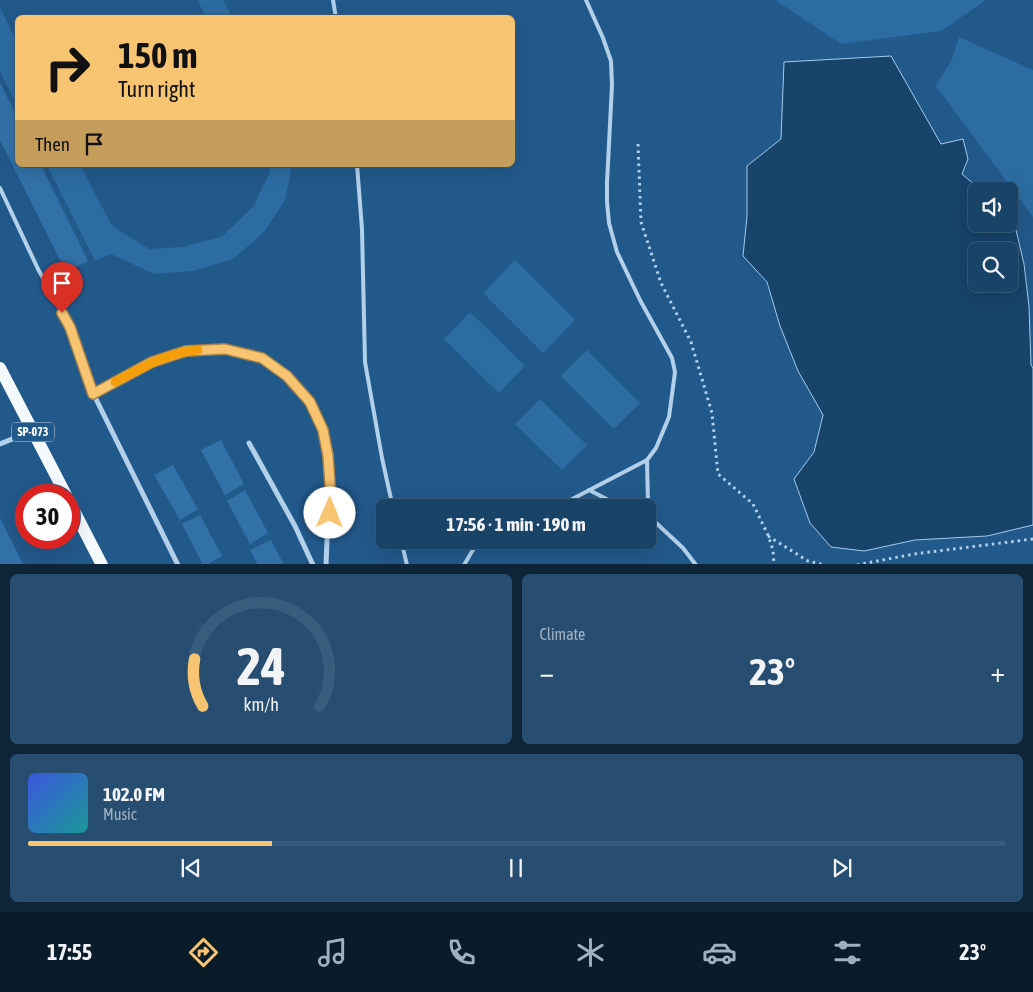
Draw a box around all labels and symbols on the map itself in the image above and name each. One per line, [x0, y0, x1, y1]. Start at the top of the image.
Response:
pin [41, 262, 83, 313]
road number: SP-073 [12, 422, 54, 442]
speed limit sign: 30 [15, 484, 80, 549]
position arrow [303, 486, 355, 538]

